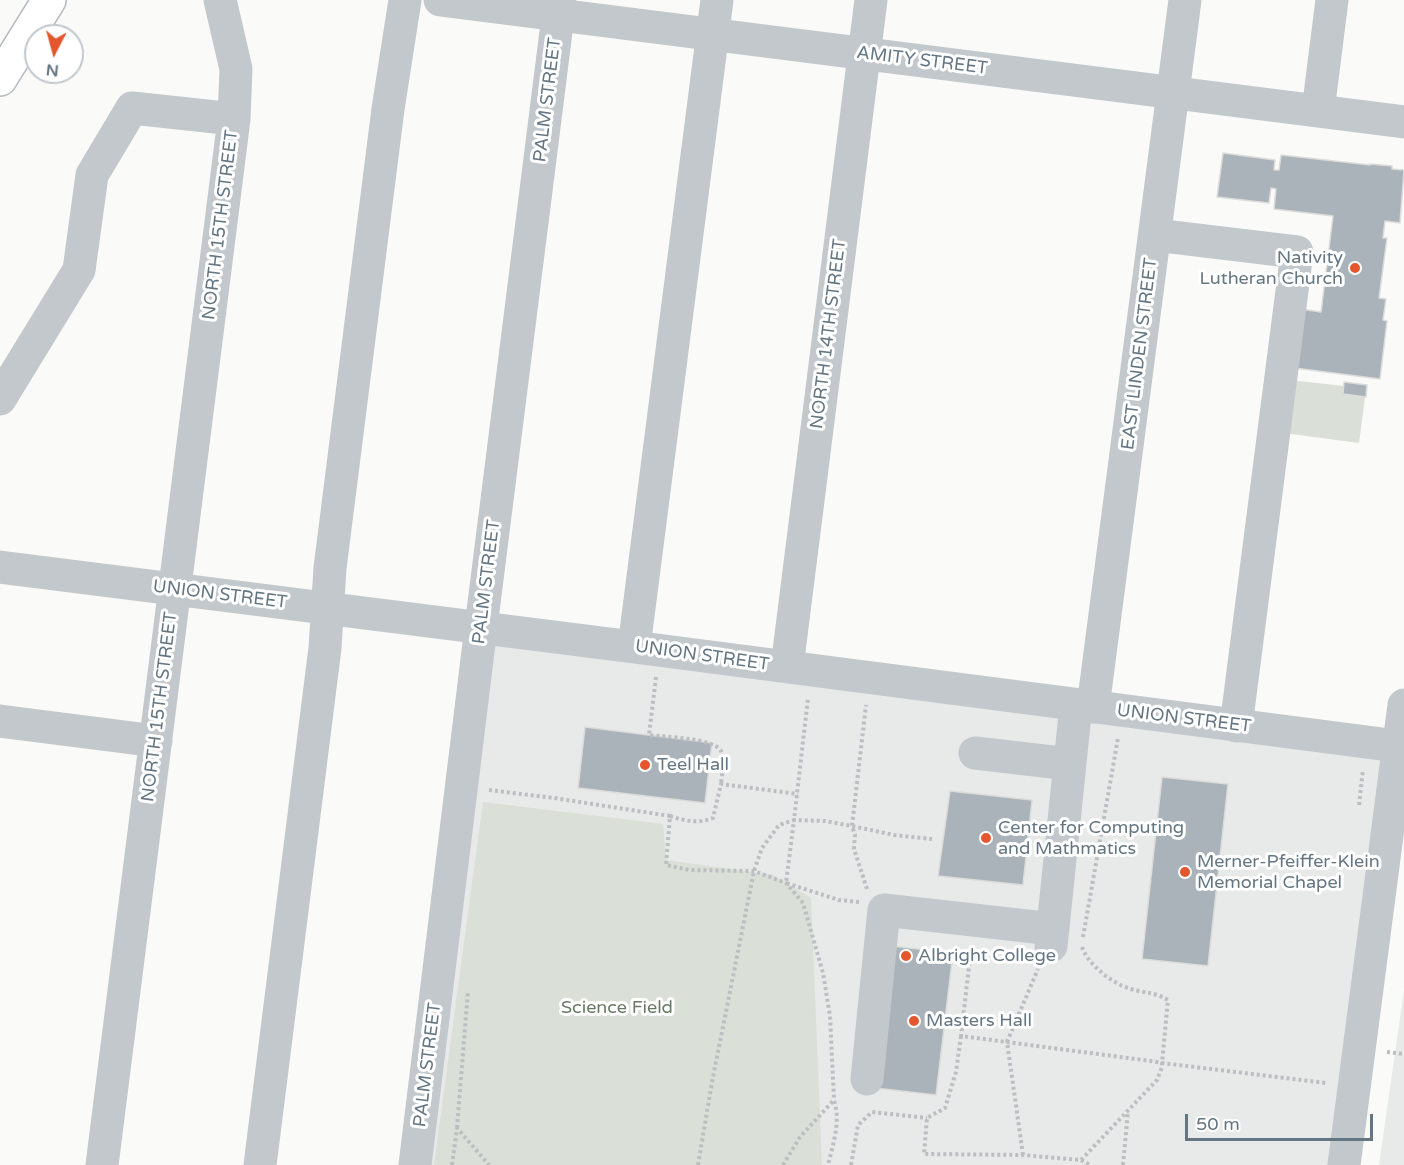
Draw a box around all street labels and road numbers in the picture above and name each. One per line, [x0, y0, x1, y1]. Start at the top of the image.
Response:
street label: PALM STREET [530, 37, 566, 163]
street label: AMITY STREET [855, 42, 989, 80]
street label: NORTH 15TH STREET [199, 129, 243, 321]
street label: NORTH 14TH STREET [807, 238, 851, 430]
street label: EAST LINDEN STREET [1118, 257, 1162, 451]
street label: PALM STREET [469, 519, 505, 645]
street label: UNION STREET [152, 576, 288, 614]
street label: NORTH 15TH STREET [138, 611, 182, 803]
street label: UNION STREET [634, 636, 770, 676]
street label: UNION STREET [1116, 700, 1252, 738]
street label: PALM STREET [410, 1002, 446, 1128]

